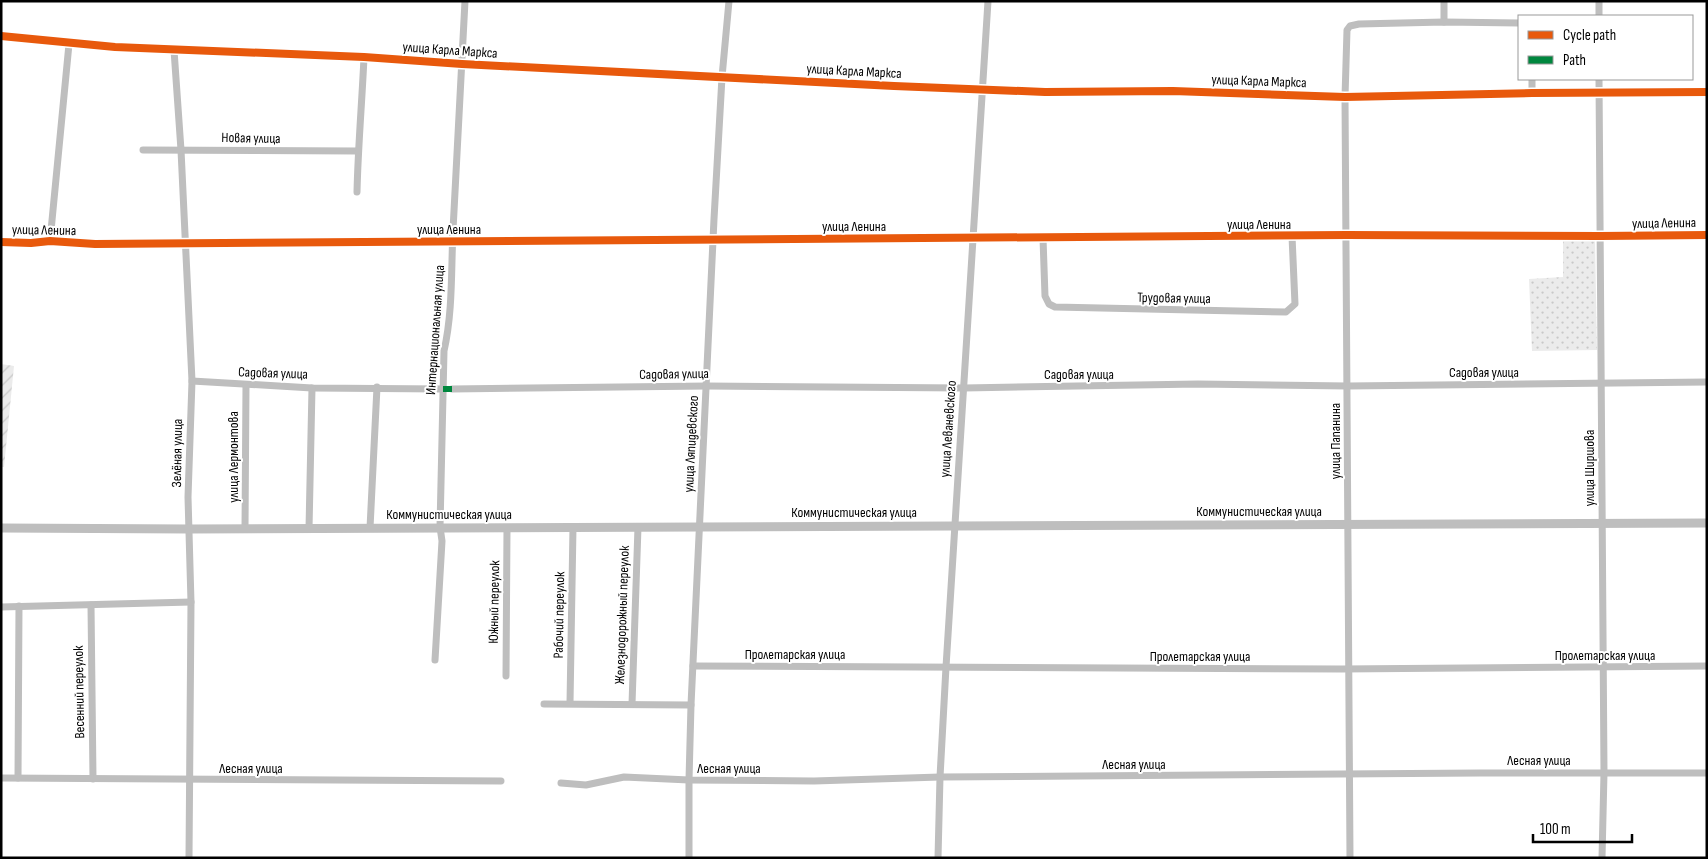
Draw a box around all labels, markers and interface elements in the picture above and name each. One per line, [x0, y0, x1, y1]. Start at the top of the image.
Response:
legend [1518, 15, 1693, 80]
text: Cycle path [1563, 26, 1616, 45]
street label: улица Карла Маркса [402, 38, 498, 62]
text: Path [1563, 51, 1586, 70]
street label: улица Карла Маркса [806, 60, 902, 82]
street label: улица Карла Маркса [1211, 71, 1307, 91]
street label: Новая улица [221, 129, 281, 147]
street label: улица Ленина [1632, 214, 1696, 232]
street label: улица Ленина [1227, 216, 1291, 233]
street label: улица Ленина [822, 218, 886, 235]
street label: улица Ленина [12, 221, 76, 239]
street label: улица Ленина [417, 221, 481, 238]
street label: Интернациональная улица [422, 265, 448, 395]
street label: Трудовая улица [1137, 289, 1211, 307]
street label: Садовая улица [238, 363, 308, 383]
street label: Садовая улица [1449, 364, 1519, 381]
street label: Садовая улица [639, 365, 709, 383]
street label: Садовая улица [1044, 366, 1114, 383]
street label: улица Леваневского [936, 380, 960, 478]
street label: улица Ляпидевского [680, 395, 702, 493]
street label: улица Папанина [1327, 403, 1344, 479]
street label: улица Лермонтова [225, 411, 242, 503]
street label: Зелёная улица [168, 419, 186, 487]
street label: улица Ширшова [1581, 430, 1598, 506]
street label: Коммунистическая улица [1196, 503, 1322, 520]
street label: Коммунистическая улица [791, 504, 917, 521]
street label: Коммунистическая улица [386, 506, 512, 523]
street label: Железнодорожный переулок [611, 545, 633, 685]
street label: Южный переулок [485, 560, 503, 644]
street label: Рабочий переулок [550, 571, 568, 658]
street label: Весенний переулок [70, 645, 88, 739]
street label: Пролетарская улица [745, 646, 845, 663]
street label: Пролетарская улица [1555, 647, 1655, 664]
street label: Пролетарская улица [1150, 648, 1250, 665]
street label: Лесная улица [1506, 752, 1571, 769]
street label: Лесная улица [1101, 756, 1166, 773]
street label: Лесная улица [218, 760, 283, 777]
street label: Лесная улица [696, 760, 761, 777]
scale bar [1533, 812, 1632, 844]
text: 100 m [1540, 820, 1571, 839]

